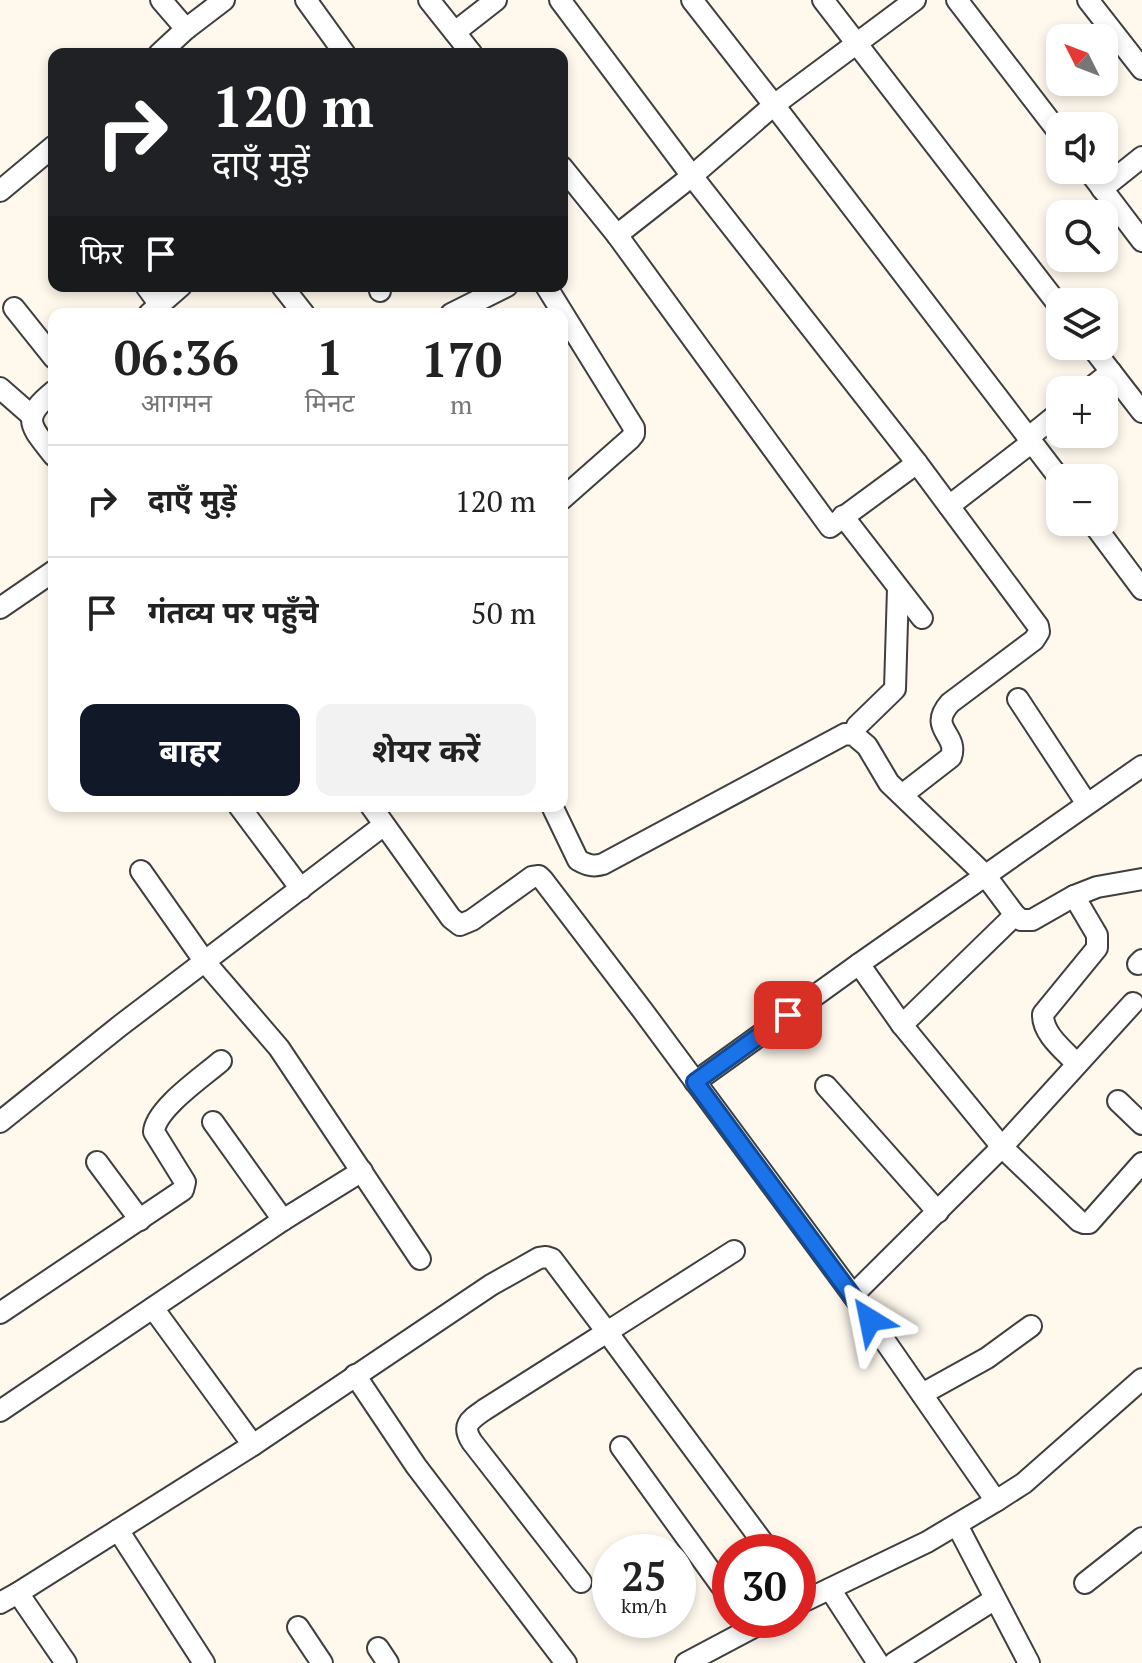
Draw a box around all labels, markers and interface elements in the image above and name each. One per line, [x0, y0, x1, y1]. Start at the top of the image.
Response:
north arrow [1046, 24, 1118, 96]
map controls [1046, 24, 1118, 536]
text: 120 m [212, 69, 374, 143]
icon: right [80, 80, 184, 184]
button: sound [1046, 112, 1118, 184]
text: दाएँ मुड़ें [212, 140, 310, 187]
button: search [1046, 200, 1118, 272]
icon: arrive [139, 232, 183, 276]
text: फिर [80, 233, 123, 273]
button: layers [1046, 288, 1118, 360]
text: 06:36 [114, 325, 239, 389]
text: 1 [316, 325, 343, 389]
text: 170 [421, 327, 502, 391]
button: + [1046, 376, 1118, 448]
text: आगमन [141, 385, 212, 419]
text: मिनट [305, 385, 355, 419]
text: m [450, 387, 473, 421]
button: − [1046, 464, 1118, 536]
icon: right [80, 479, 124, 523]
text: दाएँ मुड़ें [148, 480, 237, 520]
text: 120 m [455, 481, 536, 521]
icon: arrive [80, 591, 124, 635]
text: गंतव्य पर पहुँचे [148, 592, 318, 632]
text: 50 m [471, 593, 536, 633]
button: बाहर [80, 704, 300, 796]
button: शेयर करें [316, 704, 536, 796]
pin [754, 981, 822, 1049]
icon: arrive [766, 993, 810, 1037]
position arrow [828, 1278, 912, 1362]
speed limit sign: 30 [712, 1534, 816, 1638]
text: 25 [621, 1549, 667, 1602]
text: km/h [621, 1592, 667, 1619]

